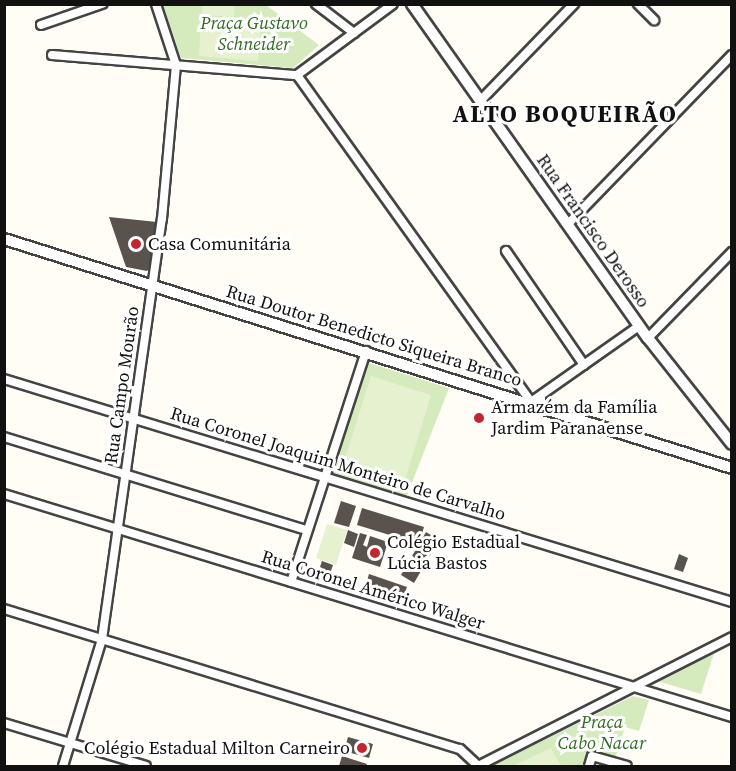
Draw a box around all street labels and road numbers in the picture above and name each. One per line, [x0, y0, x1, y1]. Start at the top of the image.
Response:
street label: Rua Francisco Derosso [532, 150, 654, 312]
street label: Rua Doutor Benedicto Siqueira Branco [223, 281, 525, 391]
street label: Rua Campo Mourão [100, 305, 144, 465]
street label: Rua Coronel Joaquim Monteiro de Carvalho [168, 403, 508, 525]
street label: Rua Coronel Américo Walger [258, 546, 488, 634]

